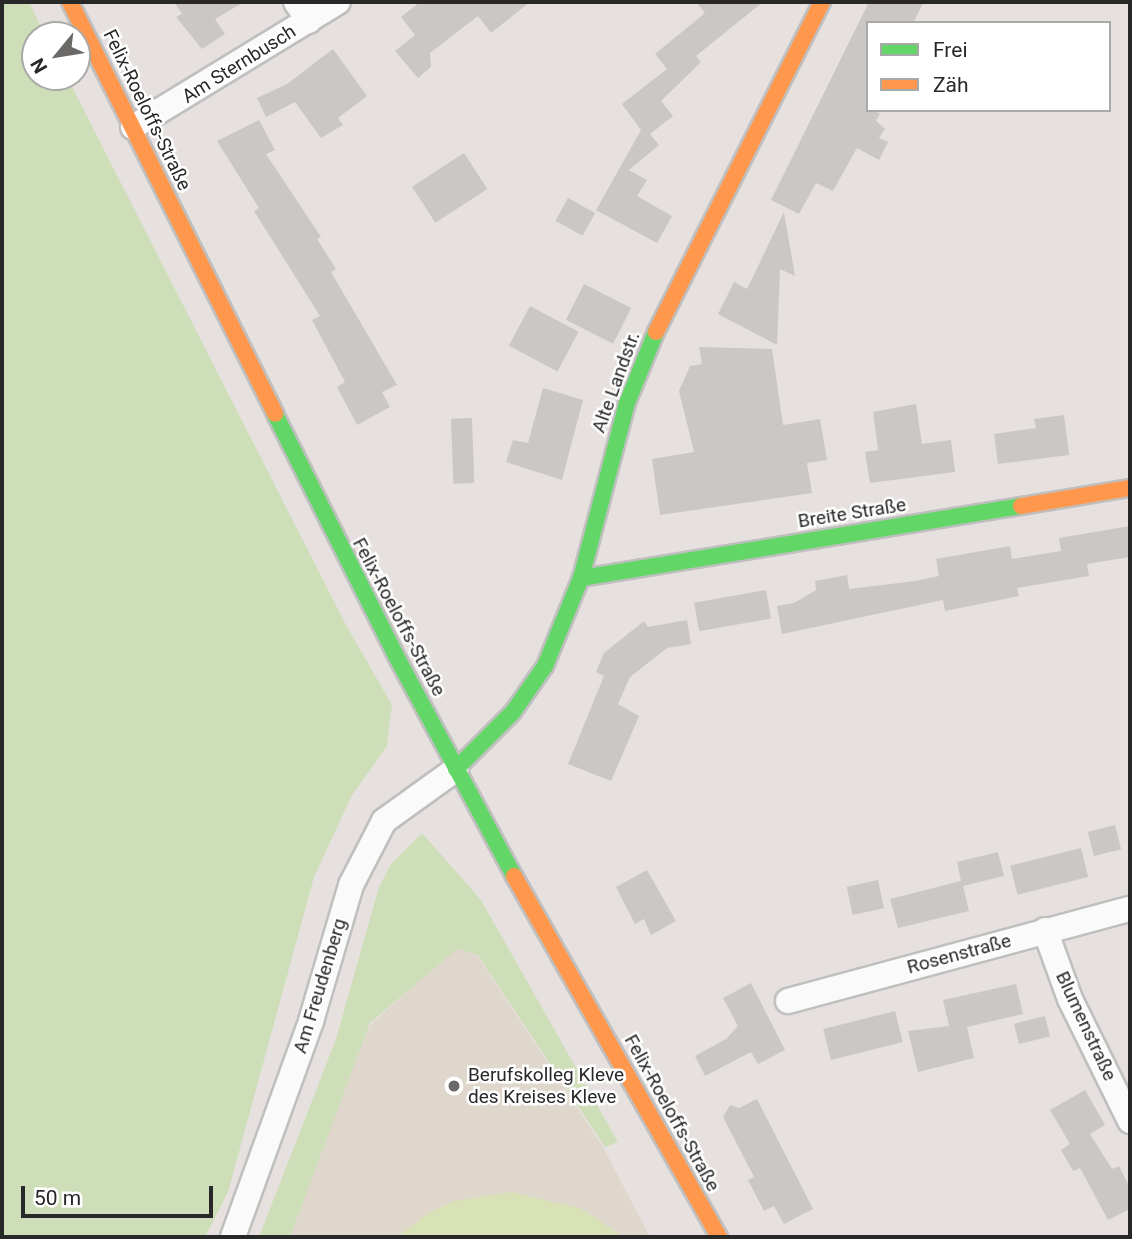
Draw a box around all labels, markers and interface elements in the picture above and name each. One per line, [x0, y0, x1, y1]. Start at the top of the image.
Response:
street label: Am Sternbusch [178, 20, 300, 108]
north arrow [21, 21, 91, 91]
legend [866, 21, 1111, 112]
street label: Felix-Roeloffs-Straße [98, 26, 196, 194]
text: Frei [933, 38, 968, 62]
text: N [26, 54, 52, 77]
text: Zäh [933, 73, 969, 97]
street label: Alte Landstr. [587, 328, 645, 436]
street label: Breite Straße [796, 493, 908, 533]
street label: Felix-Roeloffs-Straße [348, 534, 450, 700]
street label: Am Freudenberg [289, 916, 351, 1056]
street label: Rosenstraße [905, 929, 1013, 979]
street label: Blumenstraße [1051, 968, 1121, 1084]
street label: Felix-Roeloffs-Straße [619, 1031, 725, 1195]
place label: Berufskolleg Kleve des Kreises Kleve [468, 1064, 624, 1108]
marker: Berufskolleg Kleve des Kreises Kleve [446, 1078, 462, 1094]
scale bar [24, 1172, 217, 1216]
text: 50 m [34, 1186, 81, 1210]

